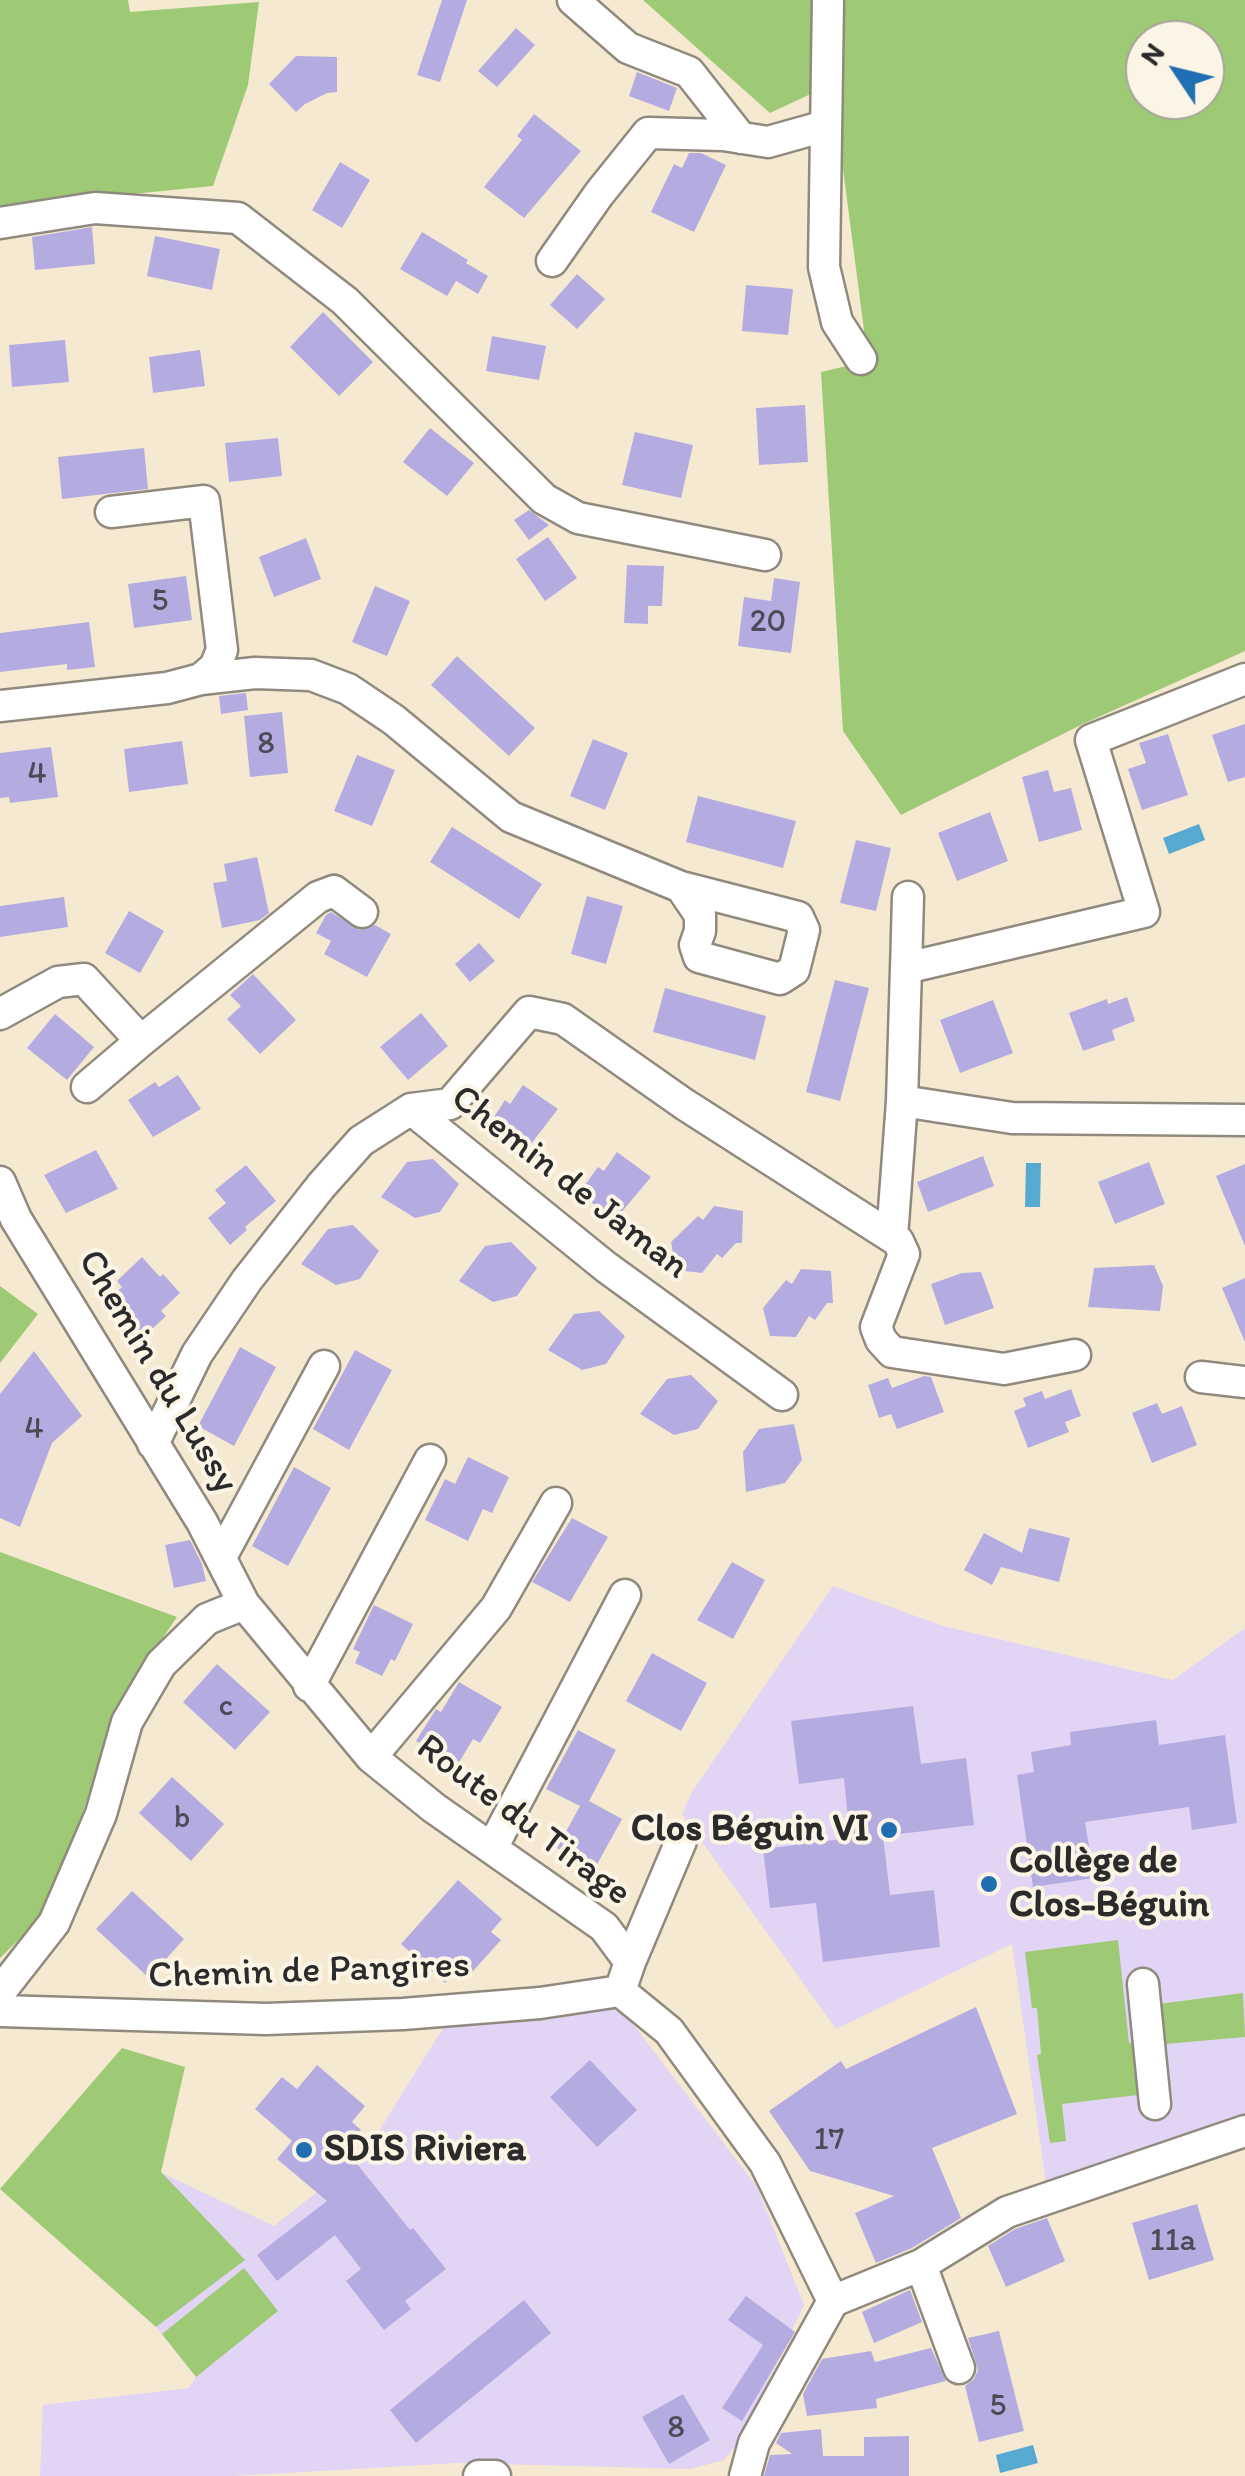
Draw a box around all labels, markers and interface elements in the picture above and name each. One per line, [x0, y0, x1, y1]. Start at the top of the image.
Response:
north arrow [1125, 20, 1225, 120]
text: N [1133, 36, 1171, 71]
house number: 5 [152, 583, 168, 621]
house number: 20 [750, 604, 786, 642]
house number: 8 [257, 726, 275, 764]
house number: 4 [27, 756, 47, 794]
street label: Chemin de Jaman [441, 1076, 697, 1290]
street label: Chemin du Lussy [66, 1242, 248, 1502]
house number: 4 [24, 1411, 44, 1449]
house number: c [218, 1688, 234, 1726]
street label: Route du Tirage [407, 1725, 639, 1917]
house number: b [174, 1800, 190, 1838]
place label: Clos Béguin VI [631, 1807, 869, 1853]
marker: Clos Béguin VI [878, 1819, 900, 1841]
place label: Collège de Clos-Béguin [1009, 1839, 1209, 1928]
marker: Collège de Clos-Béguin [978, 1873, 1000, 1895]
street label: Chemin de Pangires [147, 1944, 471, 2000]
house number: 17 [814, 2122, 844, 2160]
place label: SDIS Riviera [324, 2127, 526, 2173]
marker: SDIS Riviera [293, 2139, 315, 2161]
house number: 11a [1150, 2223, 1196, 2261]
house number: 5 [990, 2388, 1006, 2426]
house number: 8 [667, 2410, 685, 2448]

